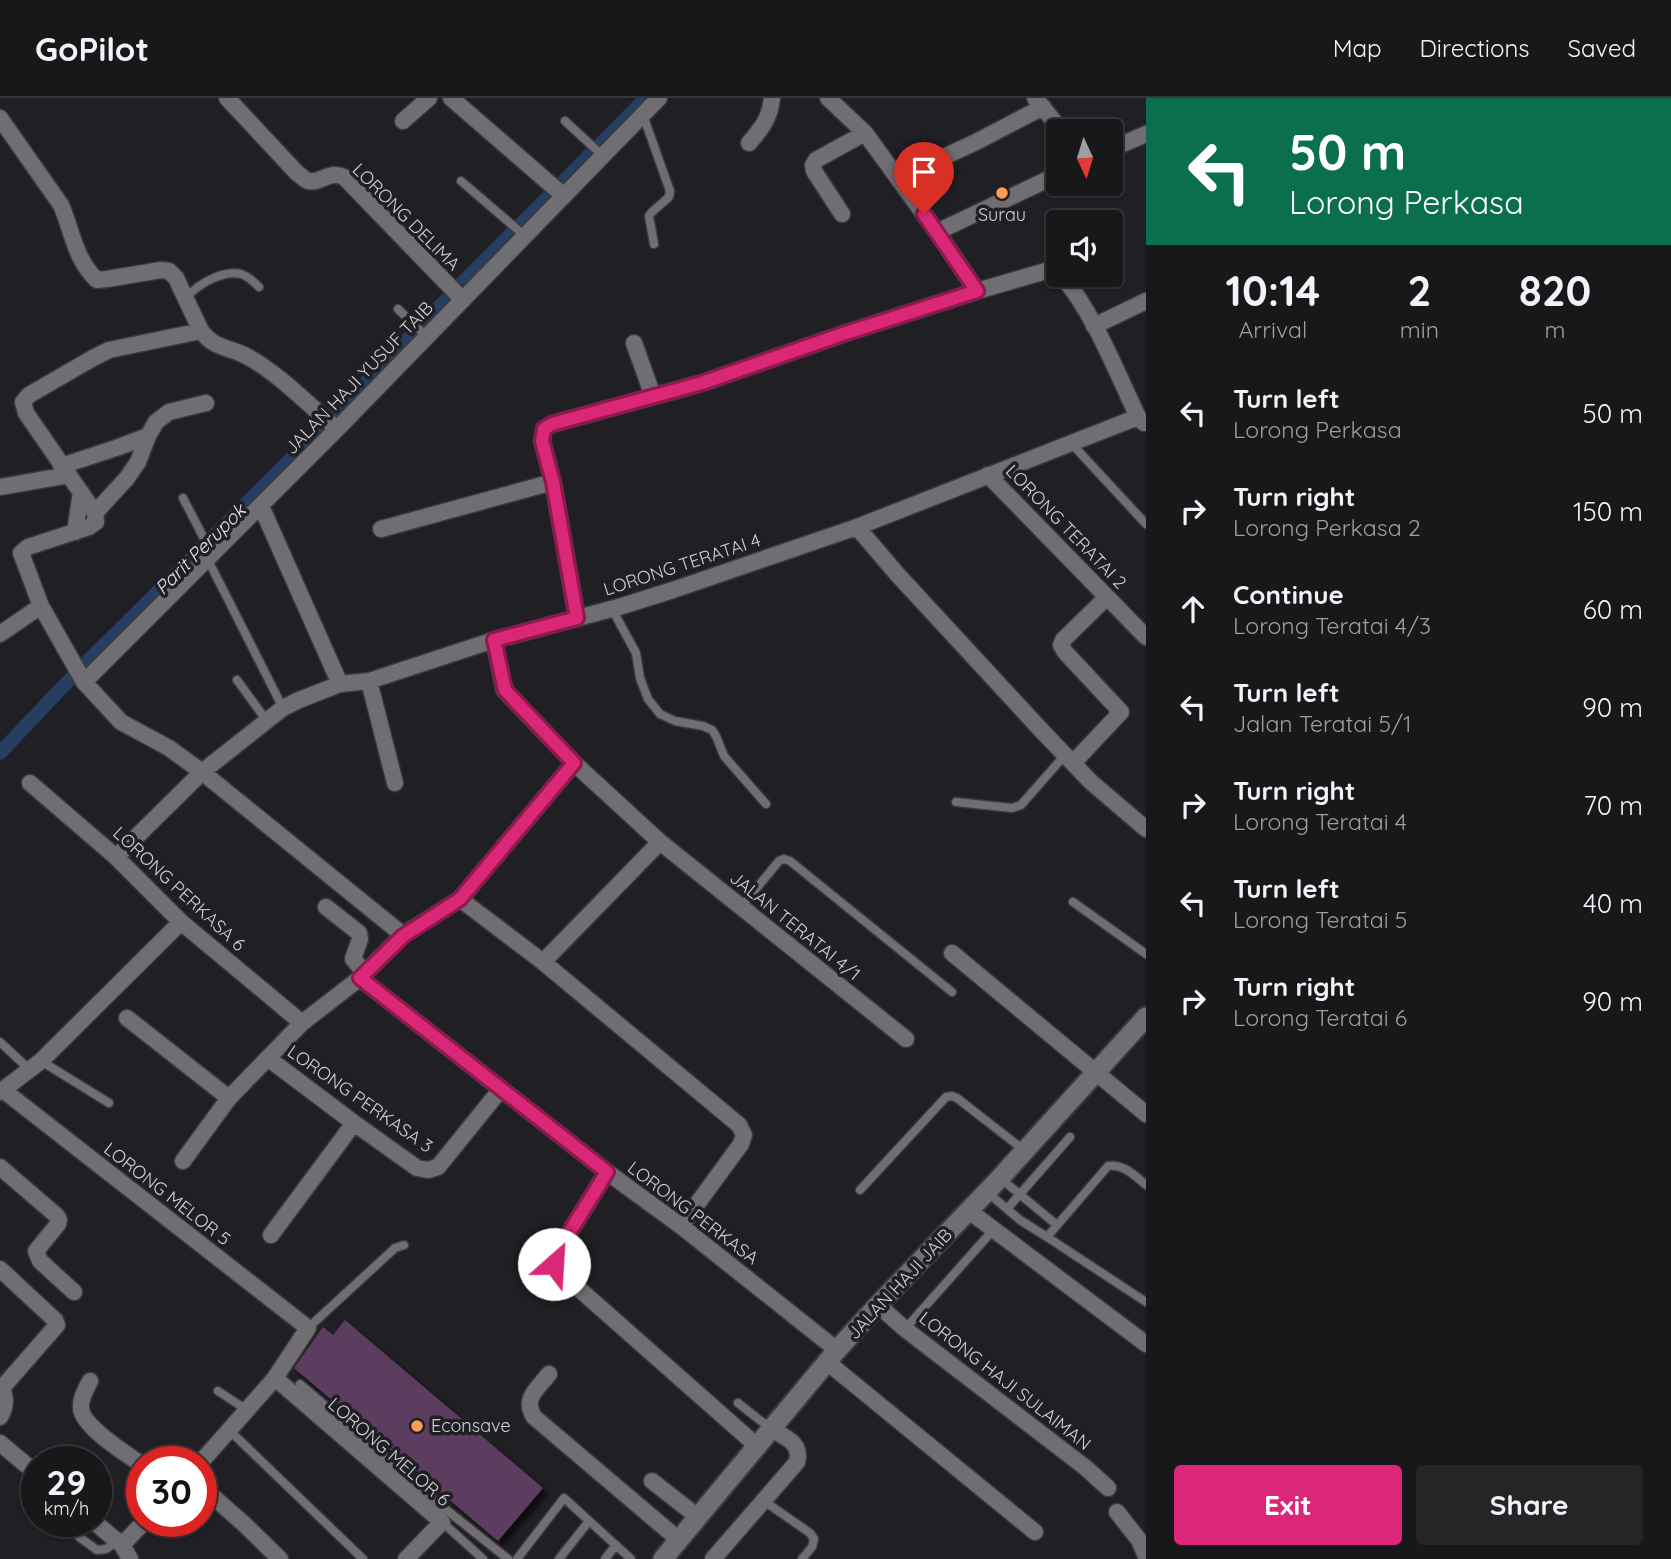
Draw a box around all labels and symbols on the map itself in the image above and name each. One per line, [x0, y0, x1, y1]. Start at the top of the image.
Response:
north arrow [1046, 119, 1124, 196]
pin [894, 142, 954, 214]
street label: LORONG DELIMA [348, 158, 465, 276]
marker: Surau [994, 185, 1010, 201]
place label: Surau [978, 203, 1026, 226]
street label: JALAN HAJI YUSUF TAIB [280, 296, 438, 459]
street label: LORONG TERATAI 2 [1001, 460, 1132, 594]
water label: Parit Perupok [149, 497, 252, 600]
street label: LORONG TERATAI 4 [600, 528, 763, 601]
street label: LORONG PERKASA 6 [108, 821, 251, 956]
street label: JALAN TERATAI 4/1 [725, 866, 865, 985]
street label: LORONG PERKASA 3 [283, 1040, 437, 1157]
street label: LORONG MELOR 5 [99, 1137, 235, 1250]
street label: LORONG PERKASA [623, 1156, 764, 1270]
street label: JALAN HAJI JAIB [842, 1223, 957, 1344]
position arrow [517, 1227, 591, 1301]
street label: LORONG HAJI SULAIMAN [915, 1306, 1096, 1455]
street label: LORONG MELOR 6 [324, 1392, 455, 1511]
place label: Econsave [431, 1414, 511, 1437]
marker: Econsave [409, 1418, 425, 1434]
speed limit sign: 30 [126, 1446, 217, 1537]

